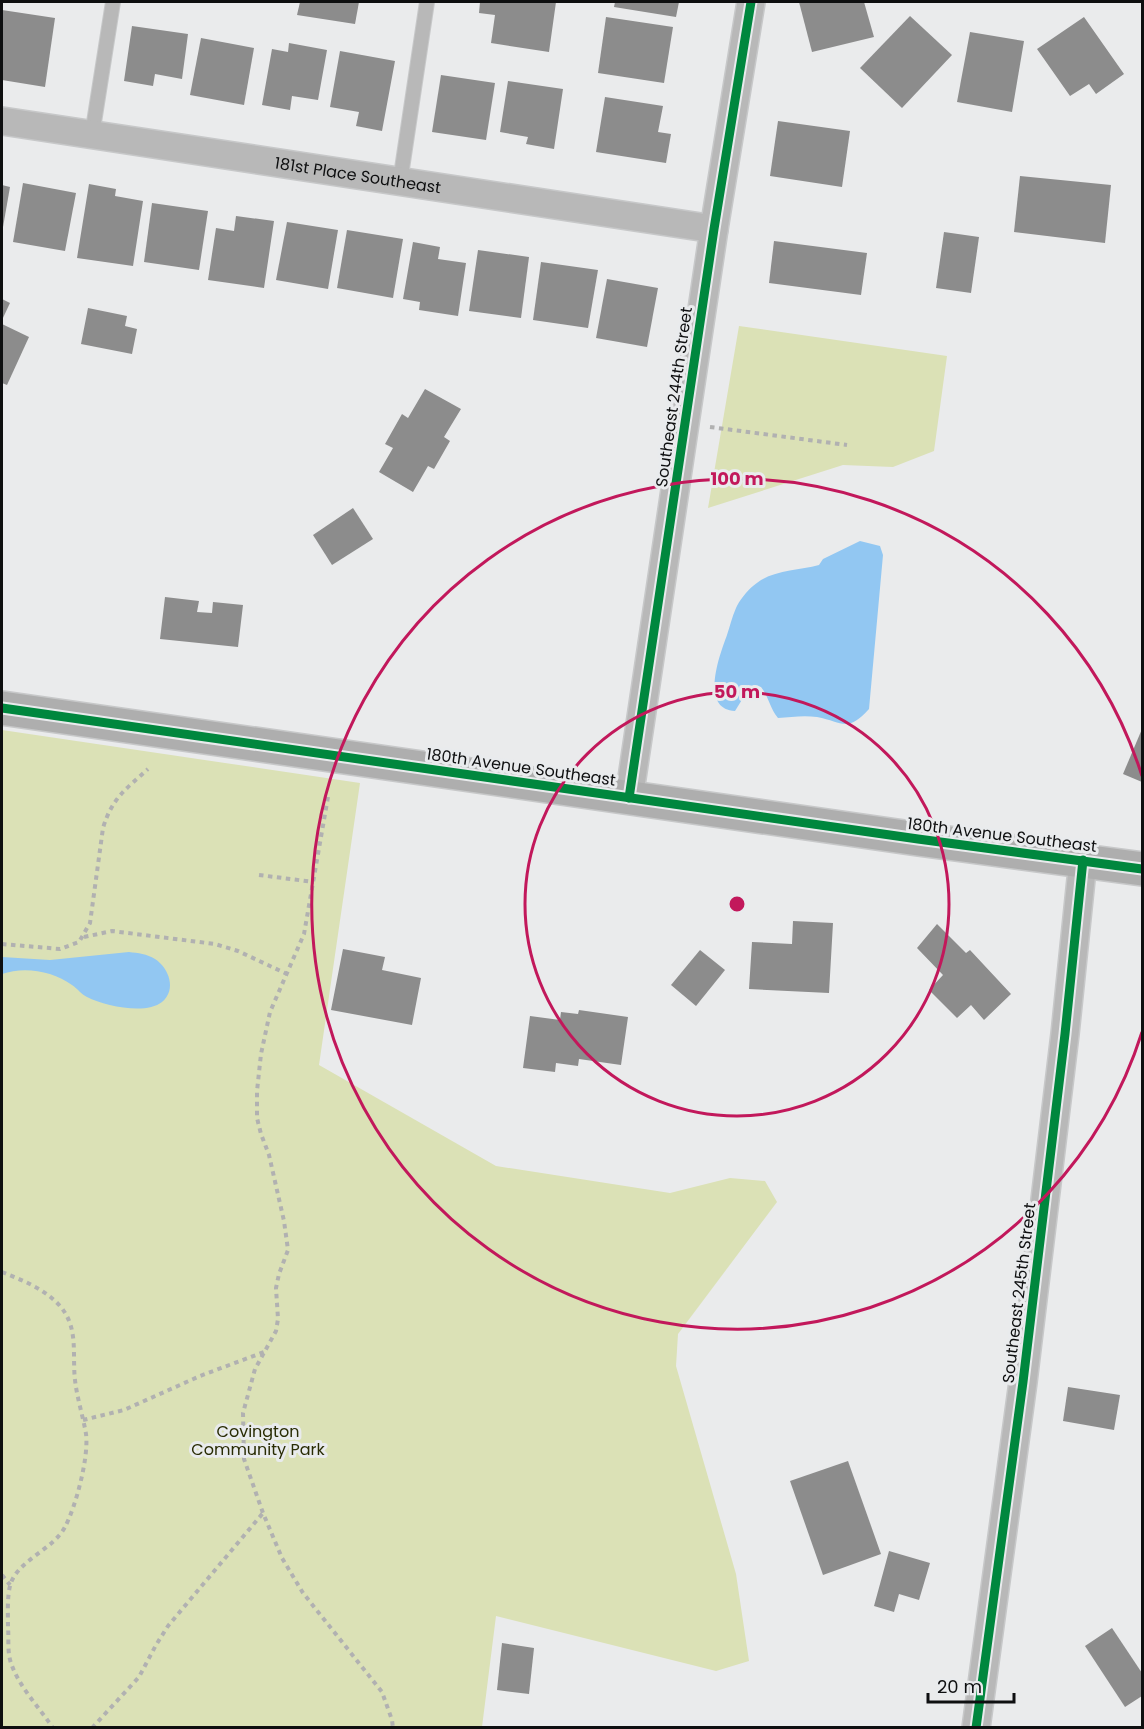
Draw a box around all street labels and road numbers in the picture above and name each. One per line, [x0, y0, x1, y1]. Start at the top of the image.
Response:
street label: 181st Place Southeast [273, 151, 443, 199]
street label: Southeast 244th Street [650, 305, 698, 489]
street label: 180th Avenue Southeast [425, 742, 617, 792]
street label: 180th Avenue Southeast [906, 812, 1098, 858]
street label: Southeast 245th Street [997, 1201, 1042, 1385]

